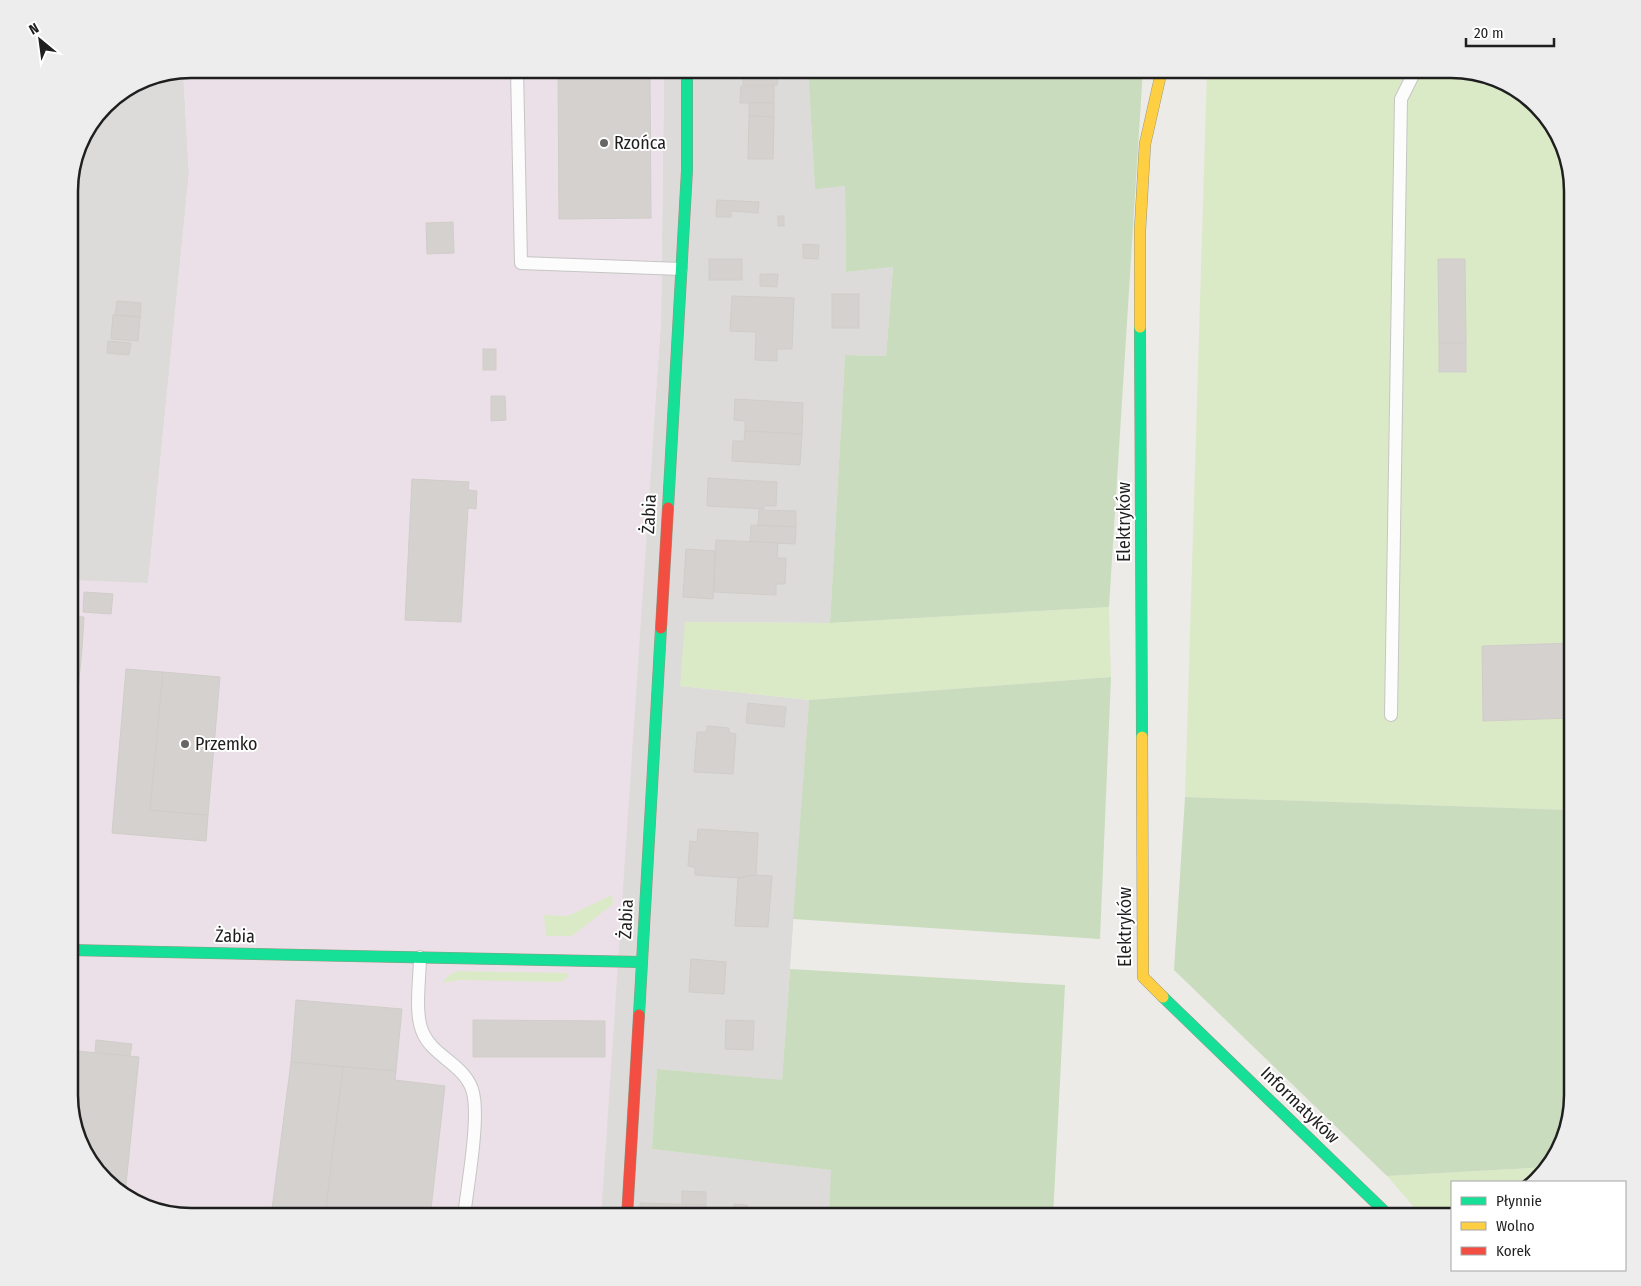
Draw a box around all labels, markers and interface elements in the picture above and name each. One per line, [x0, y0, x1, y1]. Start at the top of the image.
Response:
north arrow [15, 15, 65, 65]
scale bar [1466, 15, 1554, 47]
text: N [26, 20, 42, 39]
text: 20 m [1474, 24, 1504, 42]
place label: Rzońca [614, 132, 666, 154]
marker: Rzońca [598, 137, 610, 149]
street label: Elektryków [1113, 482, 1135, 562]
street label: Żabia [637, 493, 661, 535]
place label: Przemko [195, 733, 258, 755]
marker: Przemko [179, 738, 191, 750]
street label: Elektryków [1114, 887, 1136, 967]
street label: Żabia [614, 898, 638, 940]
street label: Żabia [215, 925, 255, 947]
street label: Informatyków [1256, 1062, 1344, 1148]
legend [1451, 1181, 1626, 1271]
text: Płynnie [1496, 1192, 1542, 1210]
text: Wolno [1496, 1217, 1535, 1235]
text: Korek [1496, 1242, 1531, 1260]

